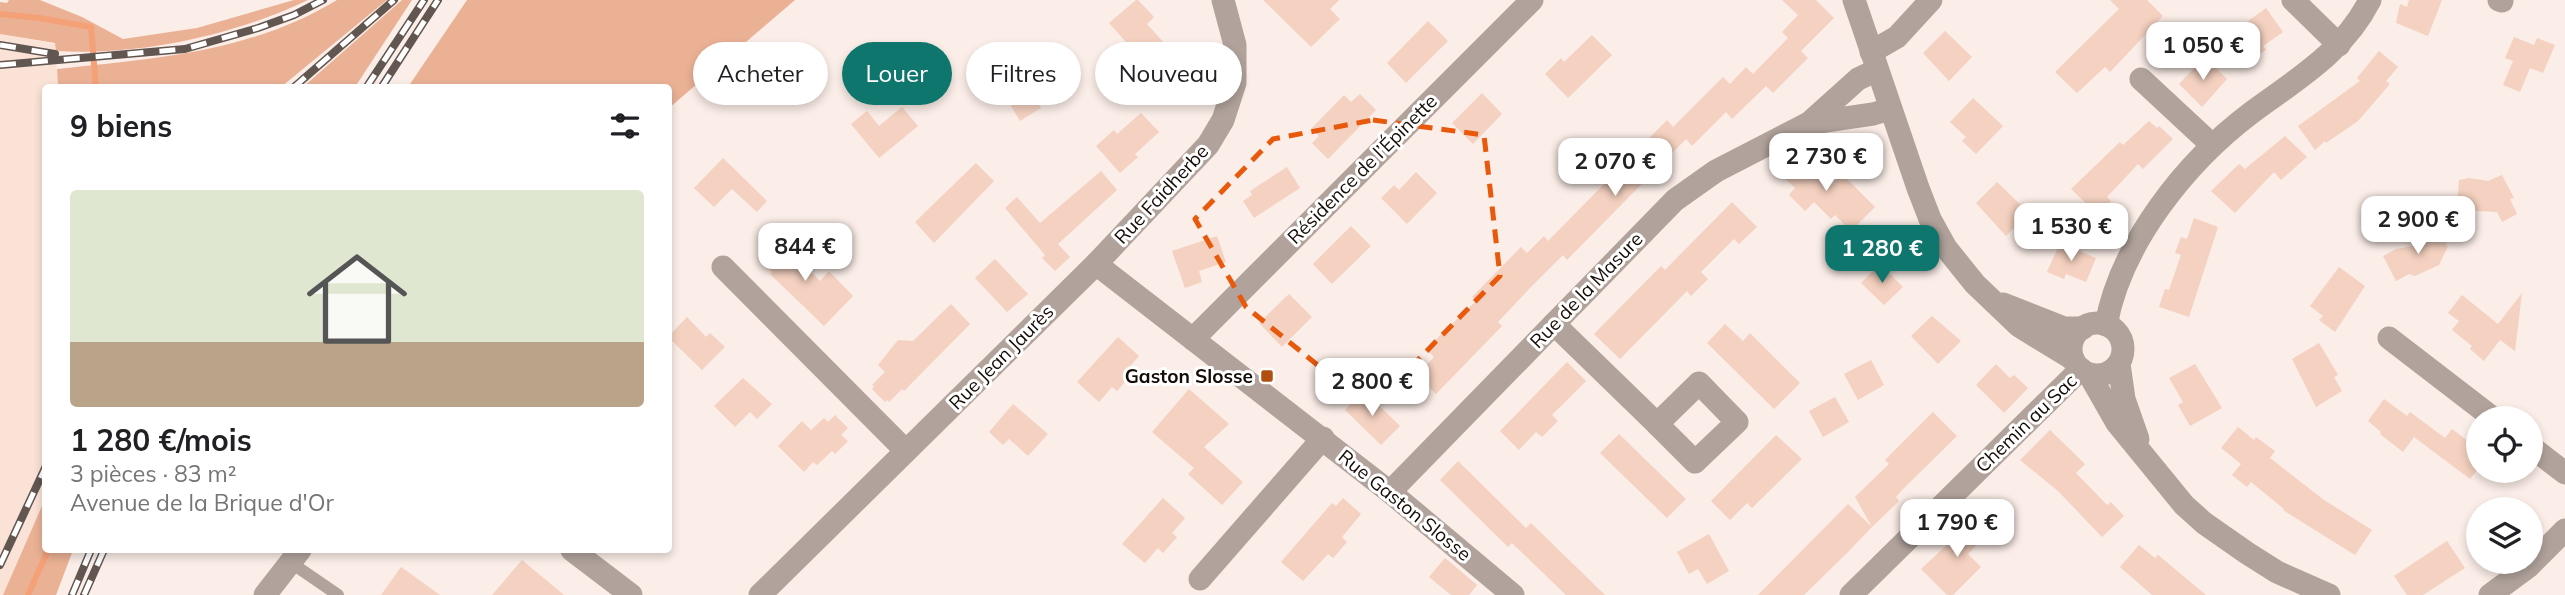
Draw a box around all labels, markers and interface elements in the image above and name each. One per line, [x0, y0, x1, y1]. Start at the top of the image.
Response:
pin: 1 050 € [2138, 22, 2268, 82]
text: 1 050 € [2162, 30, 2244, 59]
chip: Acheter [693, 42, 828, 105]
chip: Louer [842, 42, 952, 105]
chip: Filtres [966, 42, 1081, 105]
chip: Nouveau [1095, 42, 1242, 105]
street label: Résidence de l’Épinette [1282, 89, 1442, 249]
text: 9 biens [70, 107, 172, 145]
icon: filters [606, 107, 644, 145]
pin: 2 730 € [1761, 134, 1891, 193]
pin: 2 070 € [1550, 138, 1680, 198]
street label: Rue Faidherbe [1109, 139, 1213, 249]
text: 2 730 € [1785, 141, 1867, 170]
text: 2 070 € [1574, 146, 1656, 175]
pin: 2 900 € [2353, 196, 2483, 256]
pin: 1 530 € [2006, 204, 2136, 263]
text: 2 900 € [2377, 204, 2459, 233]
text: 1 530 € [2030, 211, 2112, 240]
pin: 844 € [756, 224, 854, 283]
pin: 1 280 € [1817, 226, 1947, 285]
street label: Rue de la Masure [1525, 227, 1647, 353]
text: 844 € [774, 231, 836, 260]
text: 1 280 € [1841, 233, 1923, 262]
icon: home [294, 236, 420, 362]
street label: Rue Jean Jaurès [943, 299, 1059, 415]
pin: 2 800 € [1307, 358, 1437, 418]
place label: Gaston Slosse [1125, 364, 1253, 388]
text: 2 800 € [1331, 366, 1413, 395]
marker: Gaston Slosse [1259, 368, 1275, 384]
street label: Chemin au Sac [1970, 369, 2082, 477]
map controls [2466, 406, 2543, 574]
button: locate [2466, 406, 2543, 483]
text: 1 280 €/mois [70, 421, 252, 459]
street label: Rue Gaston Slosse [1334, 444, 1476, 566]
text: 3 pièces · 83 m² [70, 459, 237, 488]
text: Avenue de la Brique d'Or [70, 488, 334, 517]
button: layers [2466, 497, 2543, 574]
pin: 1 790 € [1892, 500, 2022, 559]
text: 1 790 € [1916, 507, 1998, 536]

